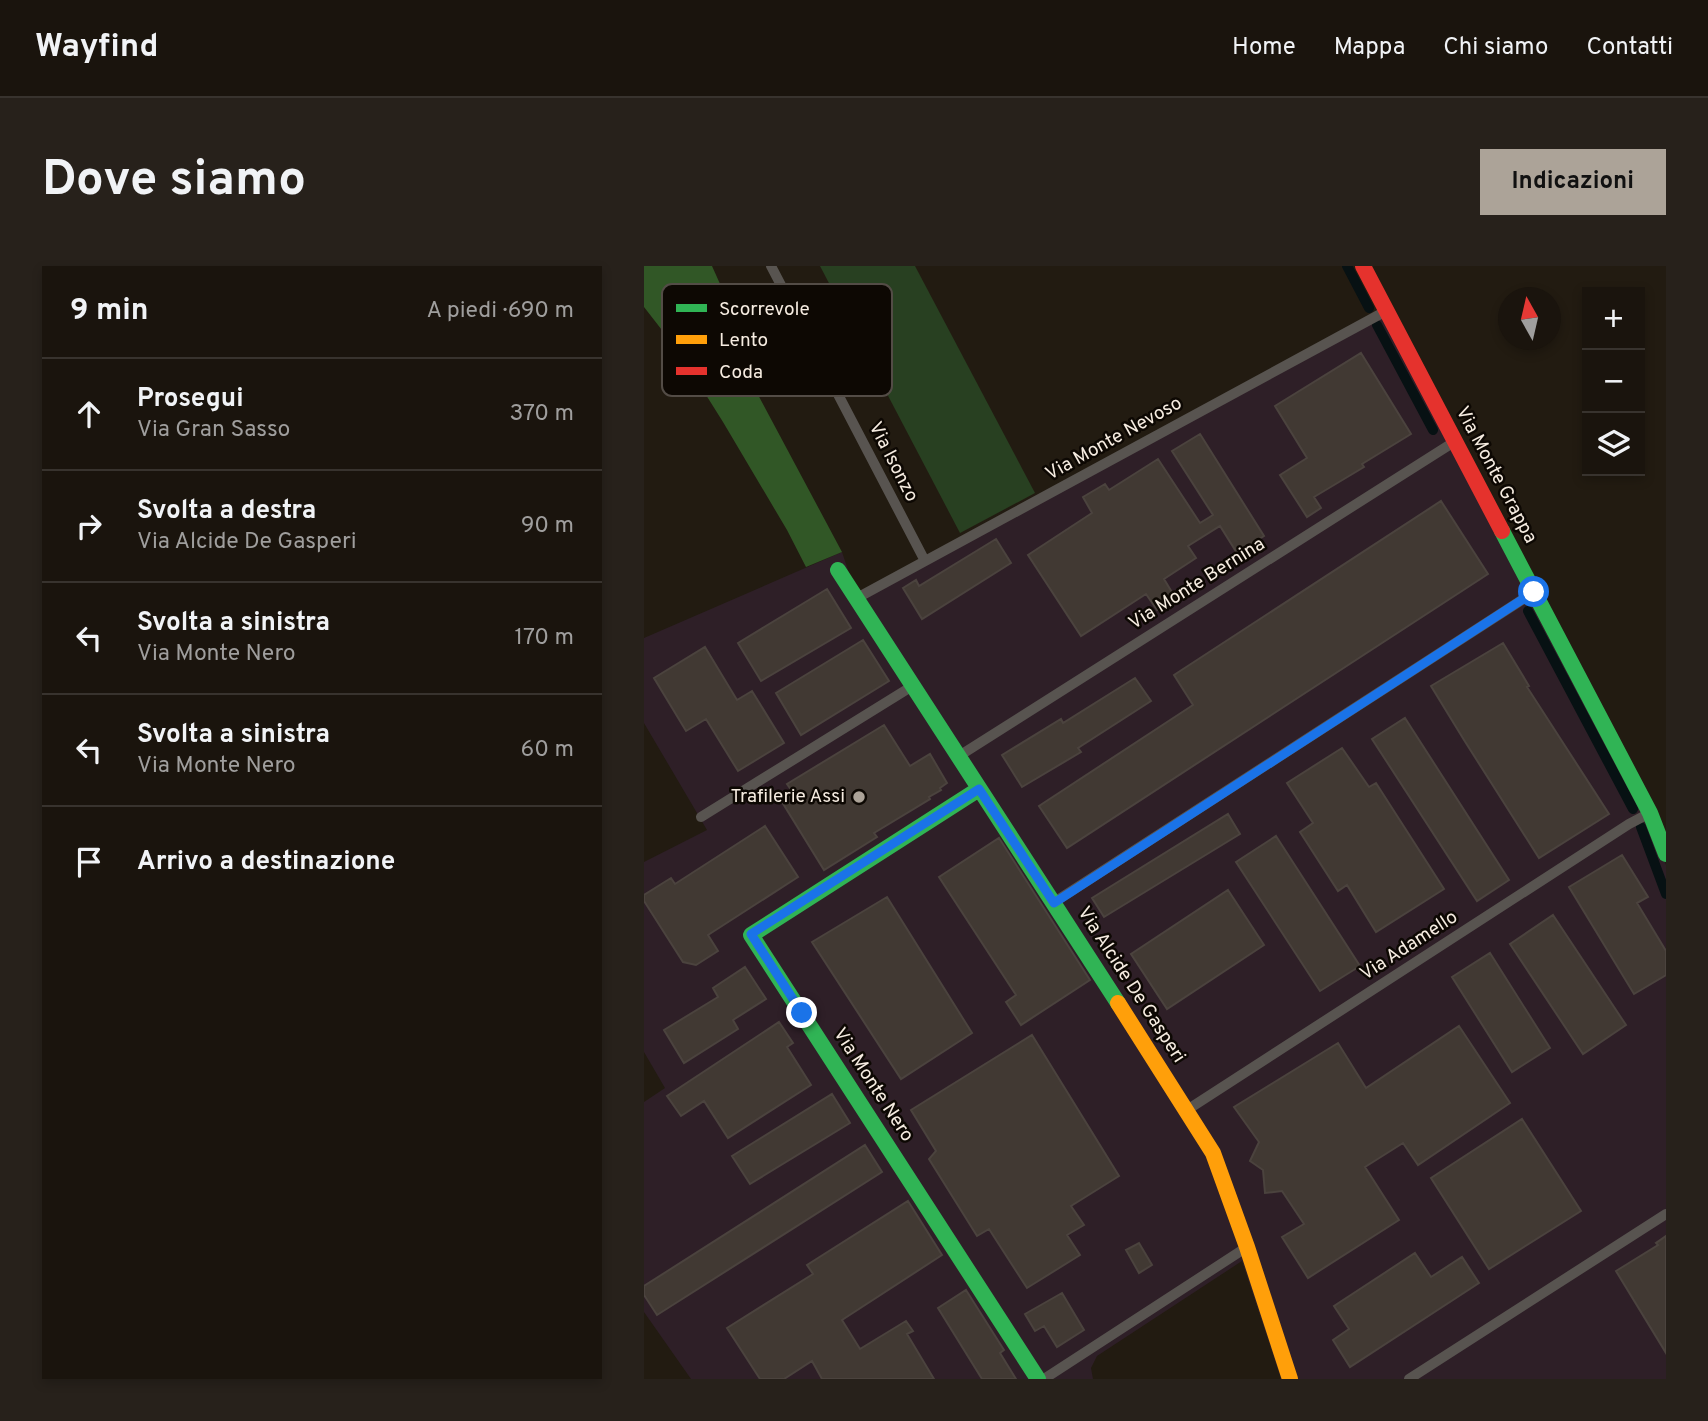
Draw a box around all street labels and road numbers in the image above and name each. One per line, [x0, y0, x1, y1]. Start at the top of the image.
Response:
street label: Via Monte Nevoso [1042, 392, 1186, 486]
street label: Via Monte Grappa [1450, 402, 1542, 548]
street label: Via Isonzo [863, 418, 923, 506]
street label: Via Monte Bernina [1124, 532, 1270, 636]
street label: Via Alcide De Gasperi [1072, 902, 1190, 1068]
street label: Via Adamello [1356, 906, 1462, 986]
street label: Via Monte Nero [827, 1024, 919, 1146]

